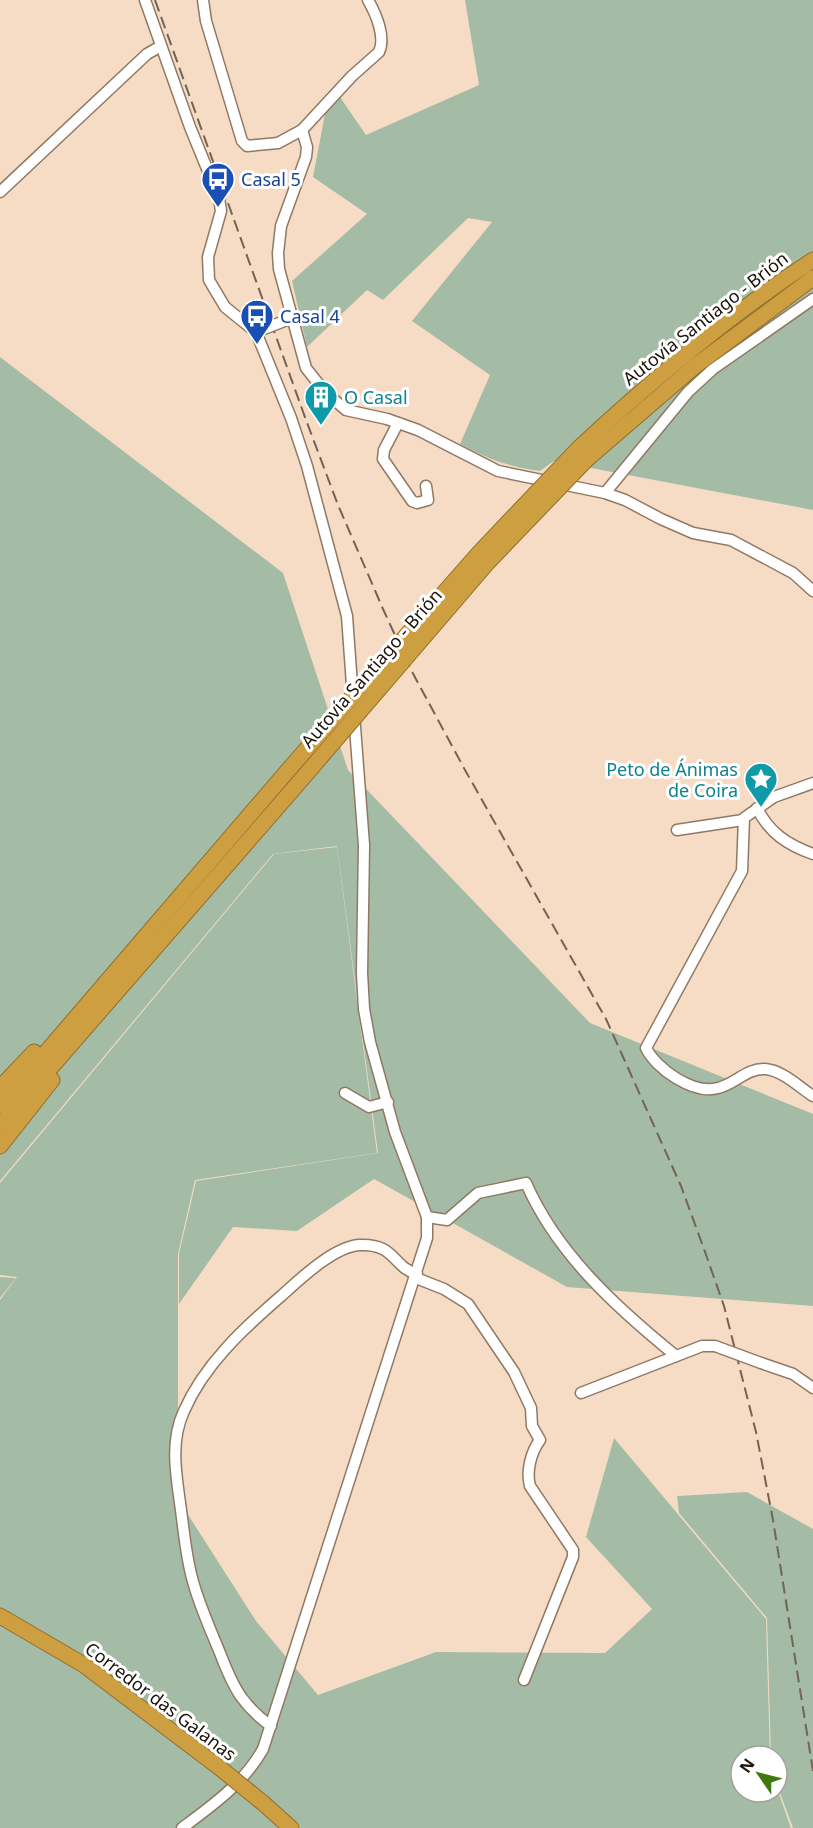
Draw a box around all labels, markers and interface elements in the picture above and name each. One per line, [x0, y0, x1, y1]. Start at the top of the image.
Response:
bus stop icon: Casal 5 [200, 161, 236, 208]
place label: Casal 5 [241, 167, 301, 191]
street label: Autovía Santiago - Brión [617, 246, 793, 390]
bus stop icon: Casal 4 [239, 298, 275, 345]
place label: Casal 4 [280, 304, 340, 328]
building icon: O Casal [303, 379, 339, 426]
place label: O Casal [344, 385, 408, 409]
street label: Autovía Santiago - Brión [295, 583, 447, 753]
place label: Peto de Ánimas de Coira [606, 757, 738, 802]
place icon: Peto de Ánimas de Coira [743, 761, 779, 808]
street label: Corredor das Galanas [81, 1636, 241, 1766]
north arrow [729, 1744, 789, 1804]
text: N [734, 1754, 759, 1777]

